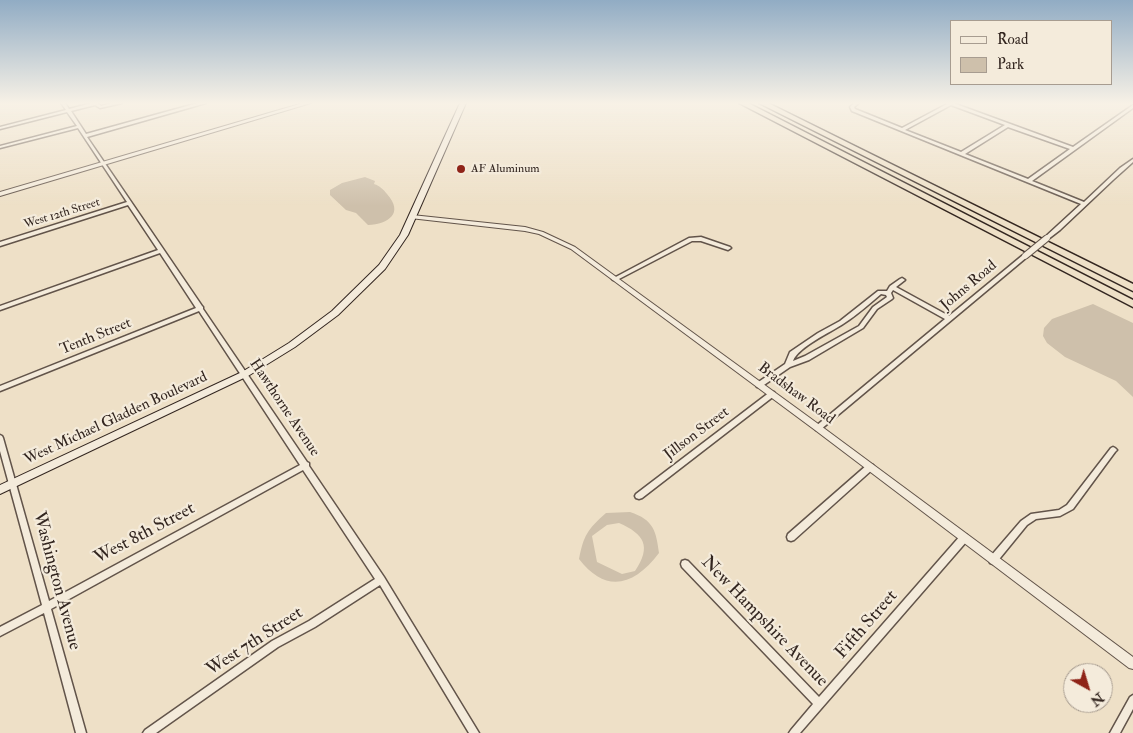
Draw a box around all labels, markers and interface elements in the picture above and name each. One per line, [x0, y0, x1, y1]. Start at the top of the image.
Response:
legend [950, 20, 1113, 85]
text: Road [997, 30, 1028, 49]
text: Park [997, 55, 1024, 74]
place label: AF Aluminum [471, 162, 540, 176]
marker: AF Aluminum [455, 163, 467, 175]
street label: West 12th Street [22, 196, 102, 232]
street label: Johns Road [937, 257, 1001, 315]
street label: Tenth Street [58, 315, 134, 359]
street label: Hawthorne Avenue [245, 356, 323, 460]
street label: Bradshaw Road [754, 359, 838, 429]
street label: West Michael Gladden Boulevard [22, 369, 210, 469]
street label: Jillson Street [661, 404, 733, 464]
street label: West 8th Street [91, 498, 199, 570]
street label: Washington Avenue [27, 510, 85, 652]
street label: New Hampshire Avenue [696, 552, 832, 692]
street label: Fifth Street [831, 586, 903, 664]
street label: West 7th Street [203, 603, 307, 681]
north arrow [1063, 663, 1113, 713]
text: N [1087, 689, 1107, 710]

